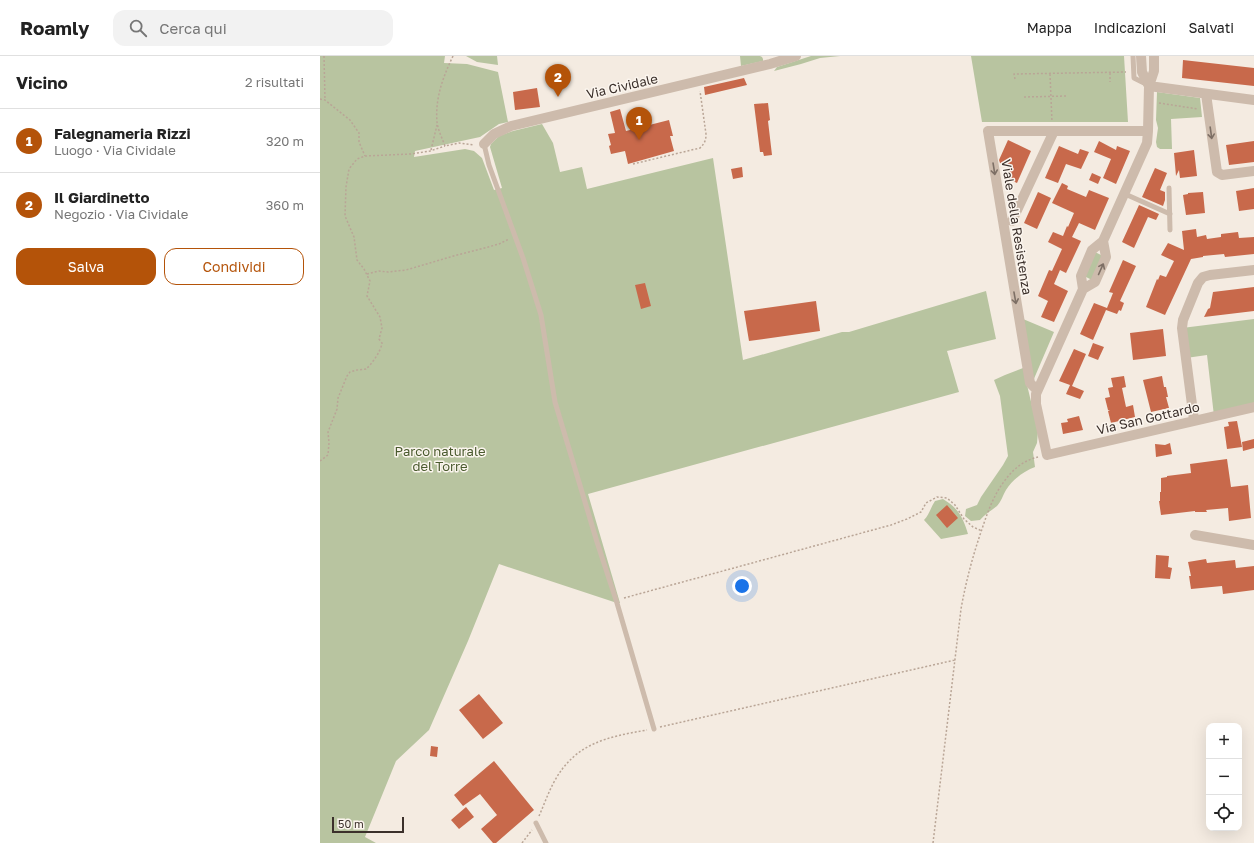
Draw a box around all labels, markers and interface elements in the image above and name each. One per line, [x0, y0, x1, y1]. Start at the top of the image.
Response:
search box [113, 10, 393, 46]
text: Roamly [20, 16, 89, 39]
icon: search [127, 17, 149, 39]
text: Cerca qui [159, 19, 227, 37]
text: Mappa [1027, 19, 1072, 36]
text: Indicazioni [1094, 19, 1166, 36]
text: Salvati [1188, 19, 1234, 36]
pin: 2 [545, 64, 571, 97]
street label: Via Cividale [585, 70, 659, 102]
text: Vicino [16, 72, 68, 93]
text: 2 risultati [245, 74, 304, 90]
pin: 1 [626, 107, 652, 140]
text: Falegnameria Rizzi [54, 124, 191, 142]
one-way arrow [1207, 126, 1215, 139]
text: 1 [26, 133, 32, 149]
text: 320 m [266, 133, 304, 149]
text: Luogo · Via Cividale [54, 142, 176, 158]
street label: Viale della Resistenza [998, 158, 1036, 296]
one-way arrow [990, 163, 998, 176]
text: Il Giardinetto [54, 188, 149, 206]
text: 2 [25, 197, 33, 213]
text: 360 m [266, 197, 304, 213]
text: Negozio · Via Cividale [54, 206, 188, 222]
button: Salva [16, 248, 156, 285]
button: Condividi [164, 248, 304, 285]
one-way arrow [1098, 263, 1105, 275]
one-way arrow [1012, 291, 1020, 304]
street label: Via San Gottardo [1095, 398, 1201, 438]
park label: Parco naturale del Torre [395, 443, 485, 474]
your location [732, 576, 752, 596]
map controls [1206, 723, 1242, 831]
button: + [1206, 723, 1242, 759]
button: − [1206, 759, 1242, 795]
button: locate [1206, 795, 1242, 831]
scale bar [332, 815, 404, 834]
text: 50 m [338, 817, 364, 830]

